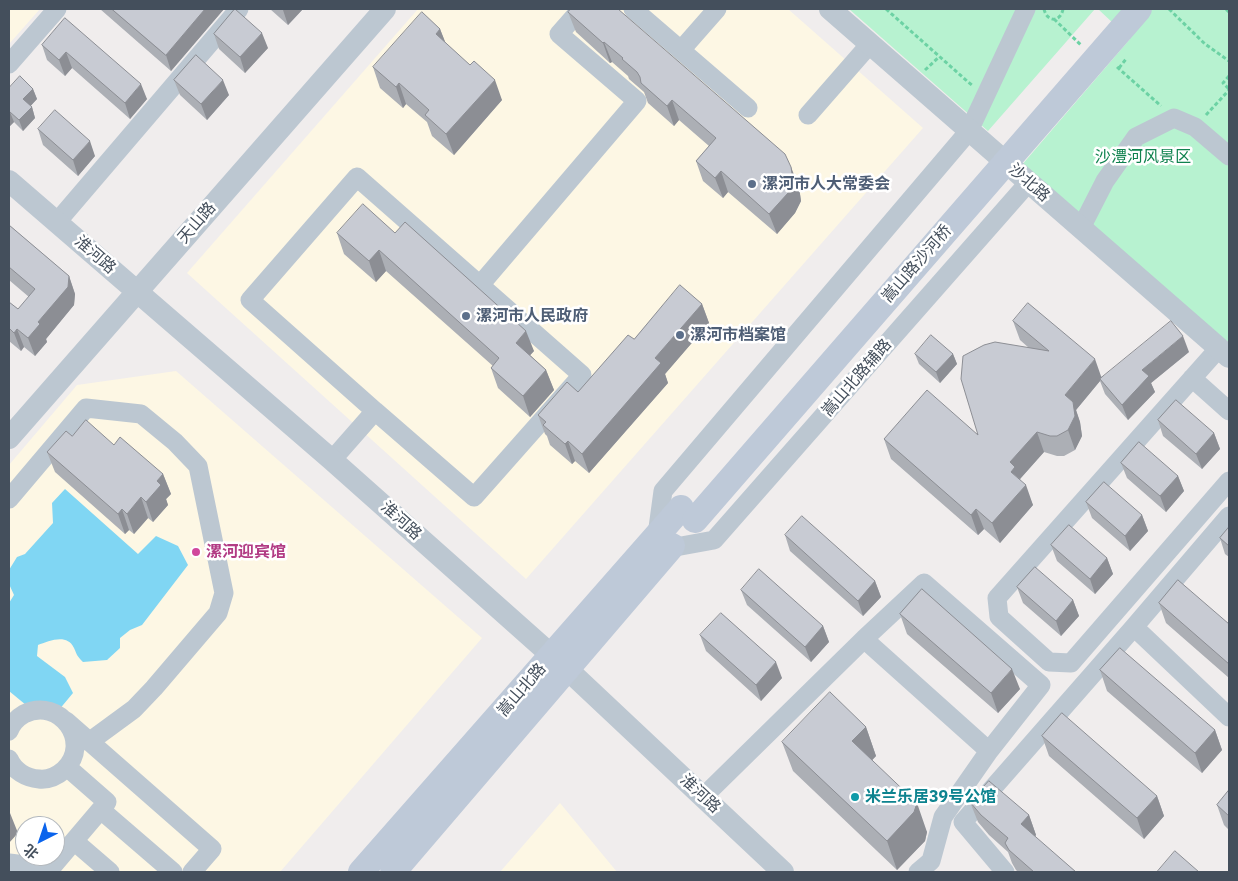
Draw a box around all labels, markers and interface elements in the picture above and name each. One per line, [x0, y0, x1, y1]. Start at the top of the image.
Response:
park label: 沙澧河风景区 [1095, 147, 1191, 167]
street label: 沙北路 [1005, 160, 1053, 206]
place label: 漯河市人大常委会 [762, 174, 890, 194]
marker: 漯河市人大常委会 [746, 178, 758, 190]
street label: 天山路 [174, 199, 220, 247]
street label: 嵩山路沙河桥 [878, 221, 956, 307]
street label: 淮河路 [71, 232, 119, 278]
place label: 漯河市人民政府 [476, 306, 588, 326]
marker: 漯河市人民政府 [460, 310, 472, 322]
place label: 漯河市档案馆 [690, 325, 786, 345]
marker: 漯河市档案馆 [674, 329, 686, 341]
street label: 嵩山北路辅路 [818, 335, 896, 421]
street label: 淮河路 [377, 498, 425, 544]
place label: 漯河迎宾馆 [206, 542, 286, 562]
marker: 漯河迎宾馆 [190, 546, 202, 558]
street label: 嵩山北路 [494, 660, 550, 720]
street label: 淮河路 [676, 771, 724, 817]
place label: 米兰乐居39号公馆 [865, 787, 996, 807]
marker: 米兰乐居39号公馆 [849, 791, 861, 803]
north arrow [15, 816, 65, 866]
text: 北 [20, 840, 42, 863]

